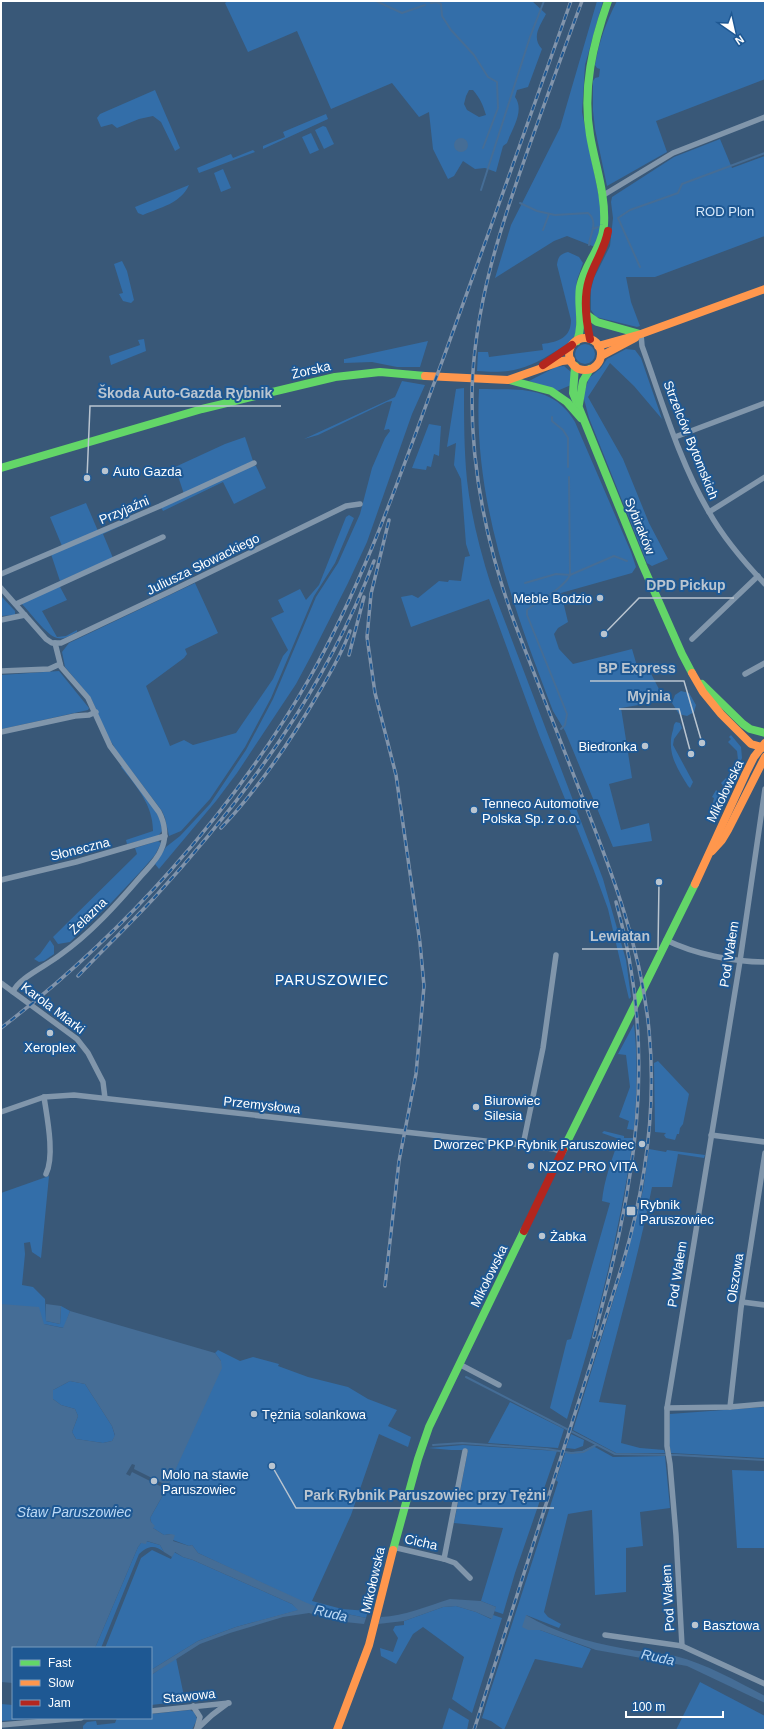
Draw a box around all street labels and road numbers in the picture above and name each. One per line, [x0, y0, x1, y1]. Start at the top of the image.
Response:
street label: Żorska [290, 358, 333, 382]
street label: Strzelców Bytomskich [660, 379, 722, 501]
street label: Przyjaźni [97, 493, 151, 527]
street label: Sybiraków [622, 495, 658, 557]
street label: Juliusza Słowackiego [144, 530, 262, 598]
street label: Mikołowska [704, 757, 747, 824]
street label: Słoneczna [49, 834, 112, 864]
street label: Żelazna [66, 894, 110, 937]
street label: Pod Wałem [716, 920, 742, 988]
street label: Karola Miarki [18, 979, 88, 1037]
street label: Przemysłowa [223, 1094, 302, 1117]
street label: Pod Wałem [664, 1240, 690, 1308]
street label: Mikołowska [468, 1242, 511, 1309]
street label: Olszowa [724, 1251, 746, 1304]
street label: Cicha [403, 1531, 440, 1553]
street label: Mikołowska [358, 1545, 388, 1614]
street label: Pod Wałem [659, 1564, 677, 1632]
street label: Stawowa [162, 1686, 217, 1706]

